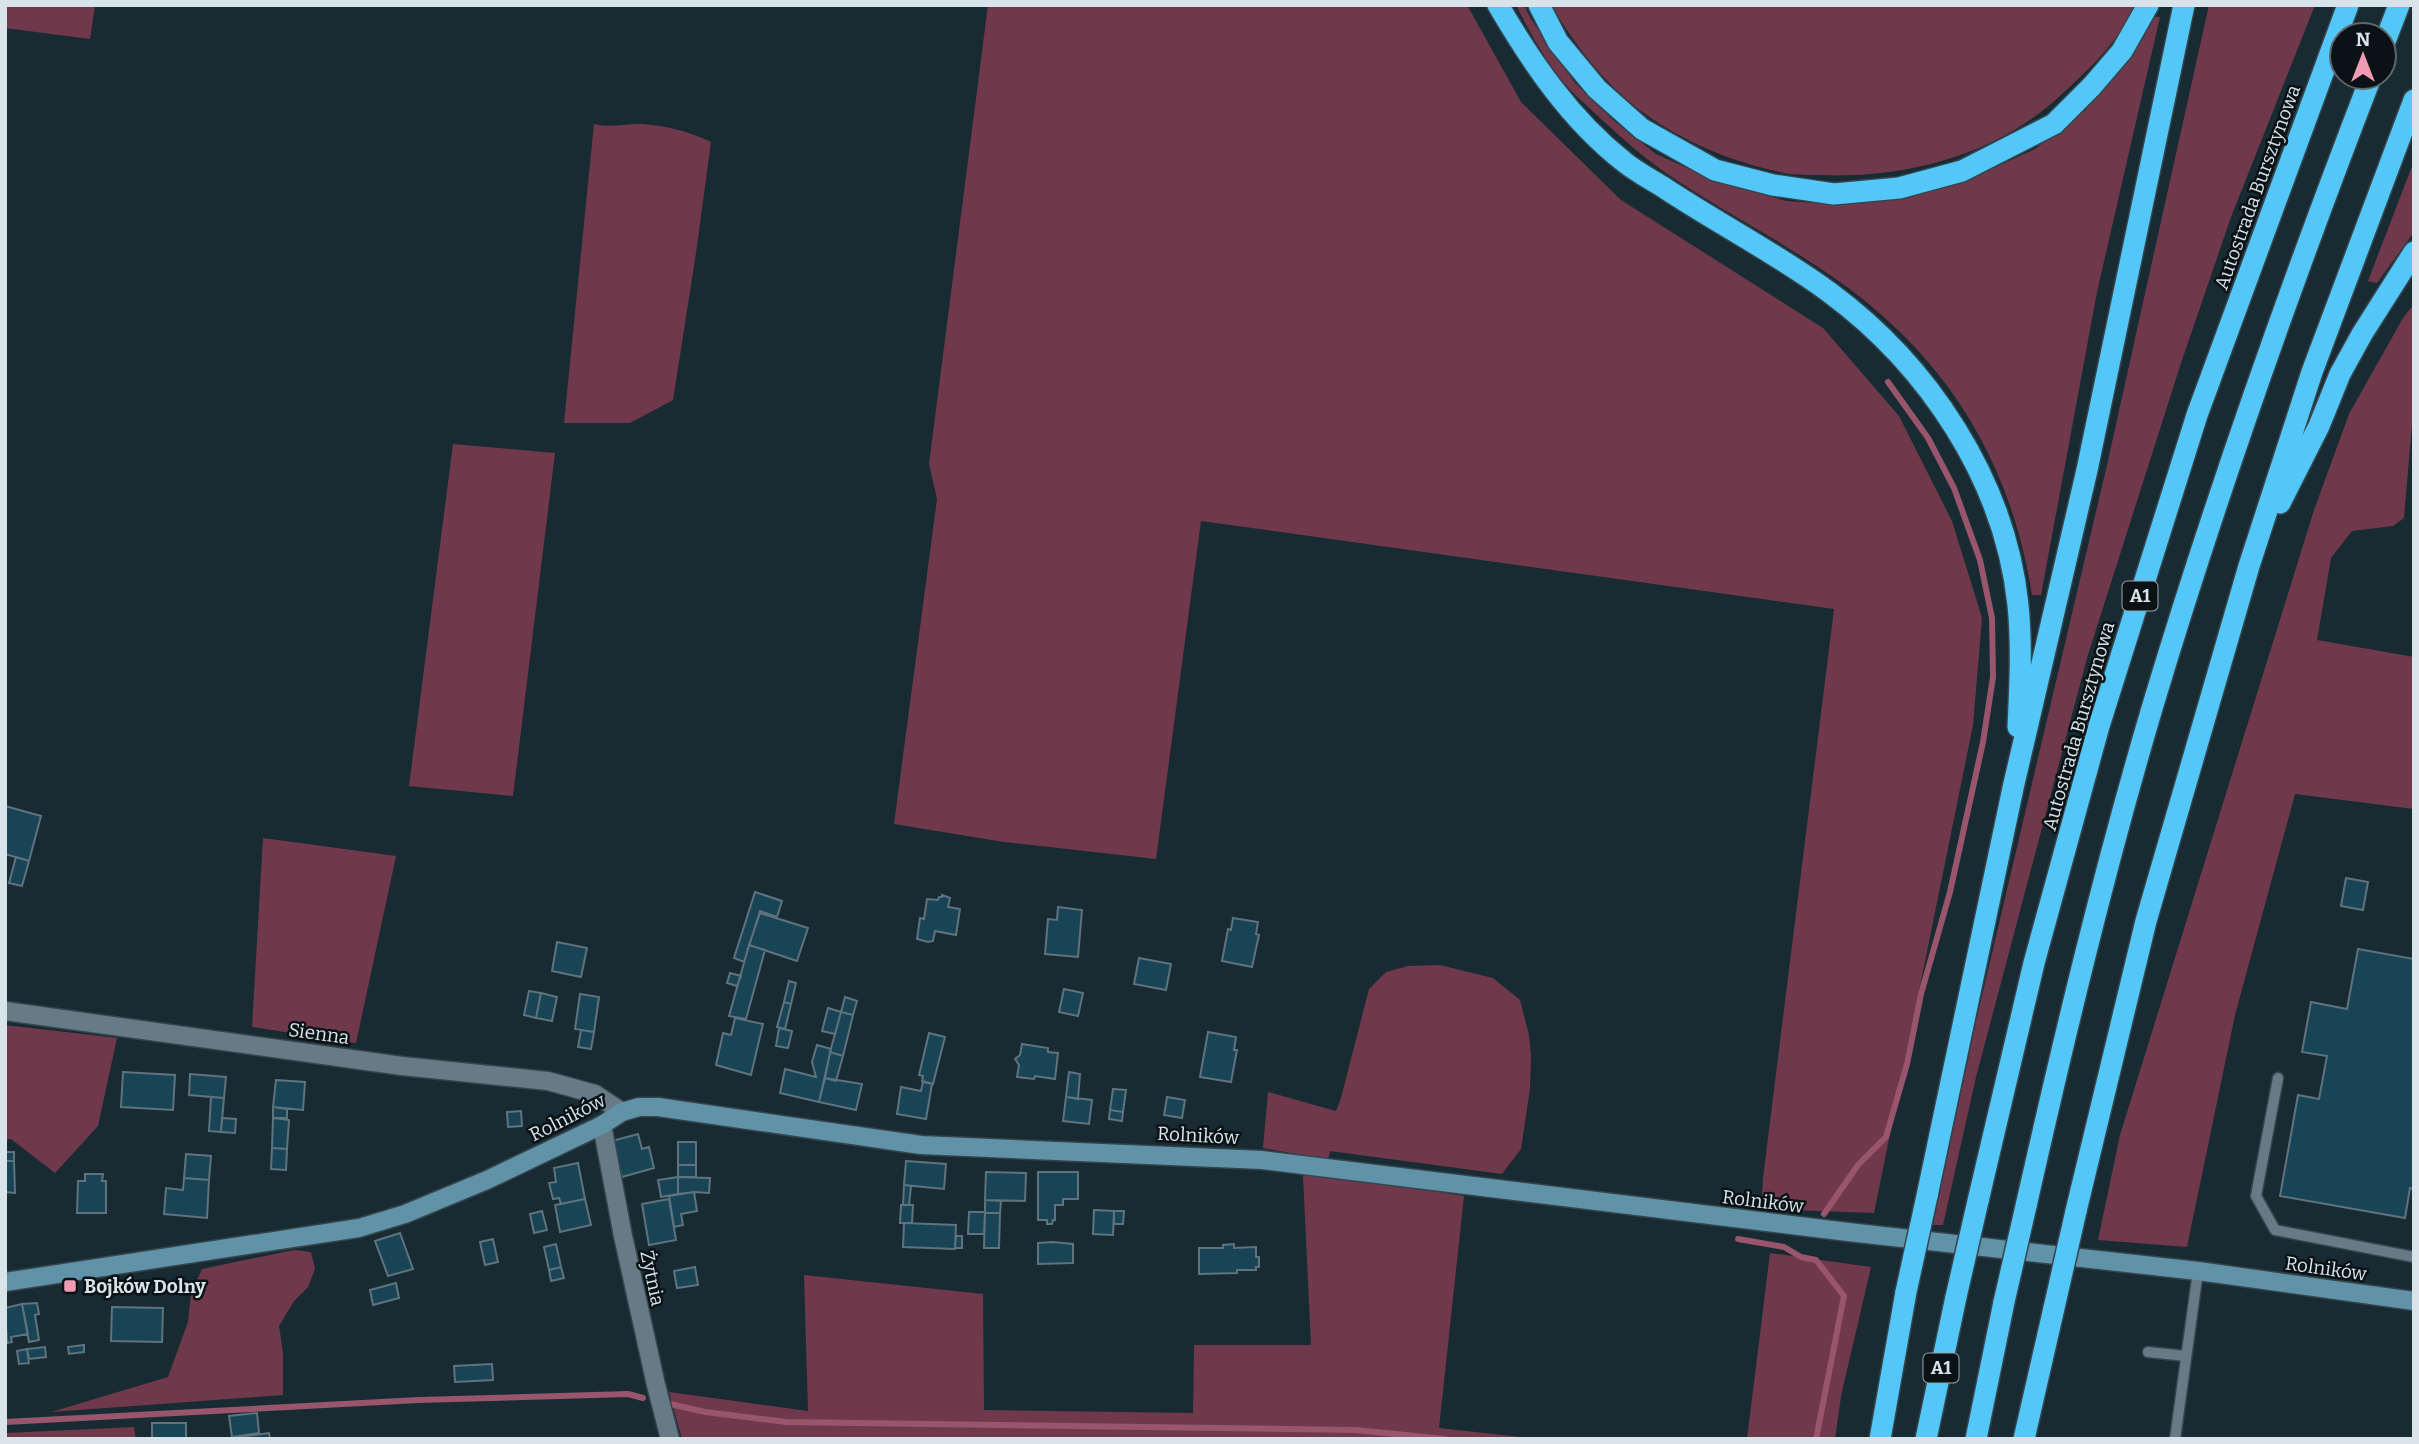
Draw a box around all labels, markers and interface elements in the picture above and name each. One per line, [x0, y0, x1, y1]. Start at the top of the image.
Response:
north arrow [2328, 21, 2398, 91]
text: N [2356, 28, 2371, 51]
street label: Autostrada Bursztynowa [2210, 81, 2305, 293]
road number: A1 [2122, 582, 2158, 610]
street label: Autostrada Bursztynowa [2038, 619, 2119, 833]
street label: Sienna [287, 1018, 351, 1049]
street label: Rolników [525, 1088, 610, 1146]
street label: Rolników [1156, 1122, 1240, 1149]
street label: Rolników [1721, 1185, 1806, 1218]
street label: Żytnia [635, 1248, 670, 1309]
street label: Rolników [2284, 1251, 2369, 1286]
place label: Bojków Dolny [84, 1275, 206, 1298]
marker: Bojków Dolny [62, 1278, 78, 1294]
road number: A1 [1924, 1353, 1958, 1382]

